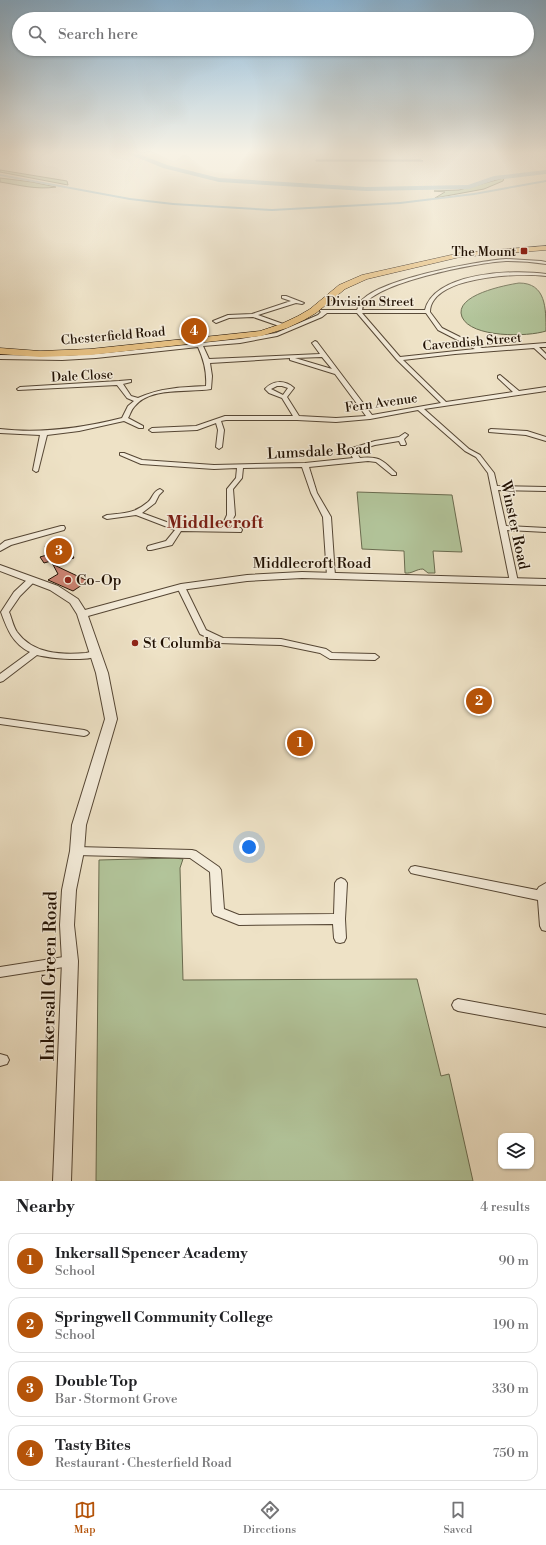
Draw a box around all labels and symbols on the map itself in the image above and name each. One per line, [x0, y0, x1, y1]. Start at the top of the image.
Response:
place label: The Mount [452, 244, 516, 260]
marker: The Mount [519, 246, 529, 256]
street label: Division Street [326, 294, 414, 310]
pin: 4 [181, 316, 207, 346]
street label: Chesterfield Road [60, 323, 167, 349]
street label: Cavendish Street [422, 330, 523, 354]
street label: Dale Close [51, 366, 114, 386]
street label: Fern Avenue [344, 390, 419, 416]
street label: Lumsdale Road [266, 439, 372, 464]
street label: Winster Road [496, 478, 533, 572]
district label: Middlecroft [166, 512, 265, 534]
pin: 3 [46, 536, 72, 566]
street label: Middlecroft Road [253, 554, 372, 573]
place label: Co-Op [76, 571, 121, 590]
marker: Co-Op [63, 575, 73, 585]
place label: St Columba [143, 634, 221, 653]
marker: St Columba [130, 638, 140, 648]
pin: 2 [466, 686, 492, 716]
pin: 1 [287, 728, 313, 758]
your location [239, 837, 259, 857]
street label: Inkersall Green Road [37, 890, 62, 1061]

